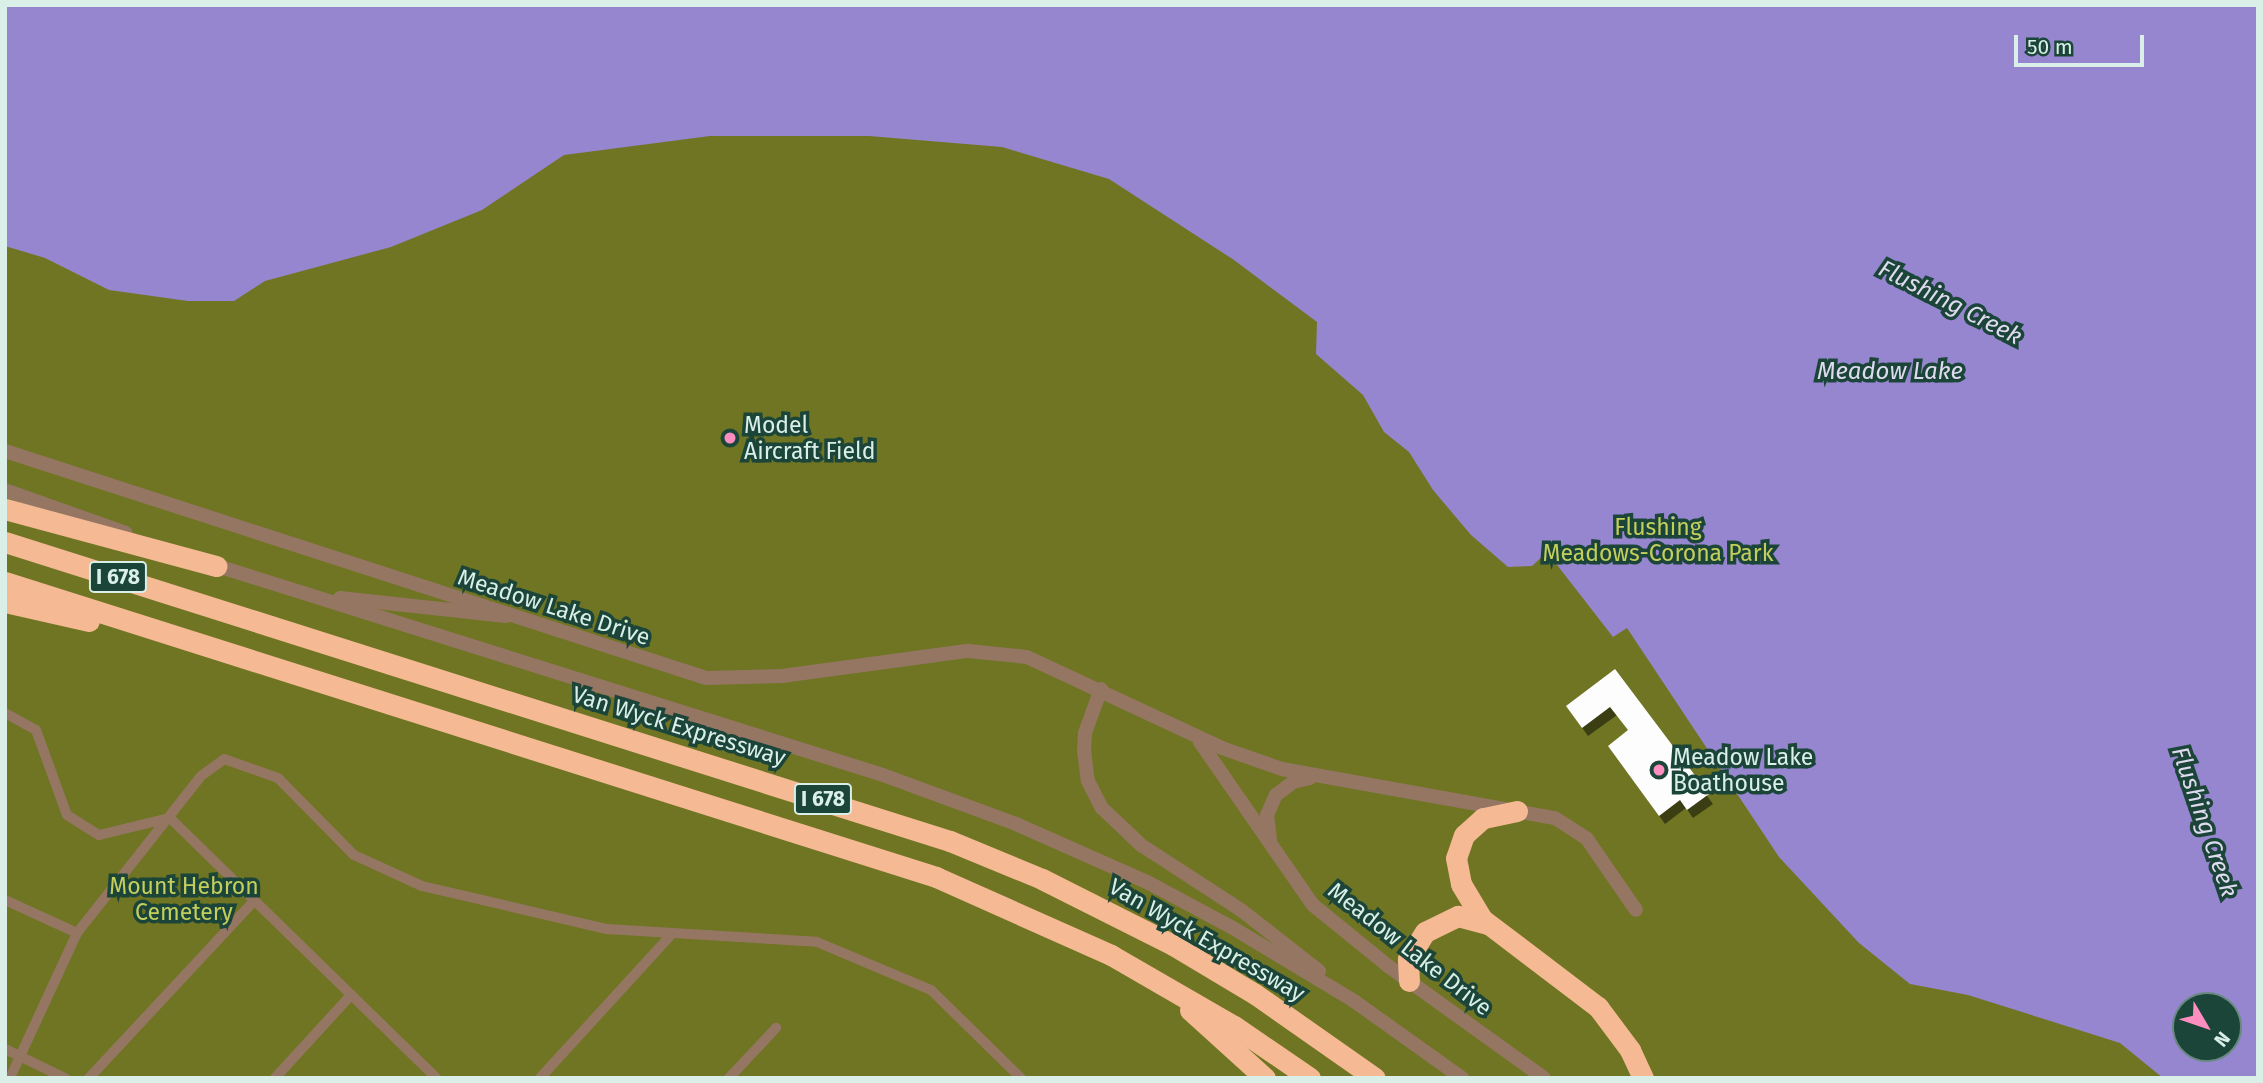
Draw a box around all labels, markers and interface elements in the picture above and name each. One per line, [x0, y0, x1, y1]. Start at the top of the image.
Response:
scale bar [2018, 21, 2148, 65]
text: 50 m [2027, 34, 2073, 60]
water label: Flushing Creek [1873, 255, 2027, 351]
water label: Meadow Lake [1817, 358, 1963, 386]
place label: Model Aircraft Field [744, 411, 875, 465]
marker: Model Aircraft Field [722, 430, 738, 446]
park label: Flushing Meadows-Corona Park [1543, 513, 1773, 567]
road number: I 678 [88, 560, 148, 594]
street label: Meadow Lake Drive [454, 563, 654, 651]
street label: Van Wyck Expressway [569, 680, 789, 772]
place label: Meadow Lake Boathouse [1673, 743, 1813, 797]
water label: Flushing Creek [2165, 743, 2243, 901]
marker: Meadow Lake Boathouse [1651, 762, 1667, 778]
road number: I 678 [793, 782, 853, 816]
park label: Mount Hebron Cemetery [109, 872, 259, 926]
street label: Van Wyck Expressway [1104, 873, 1310, 1007]
street label: Meadow Lake Drive [1323, 876, 1497, 1022]
north arrow [2172, 992, 2242, 1062]
text: N [2209, 1027, 2235, 1051]

